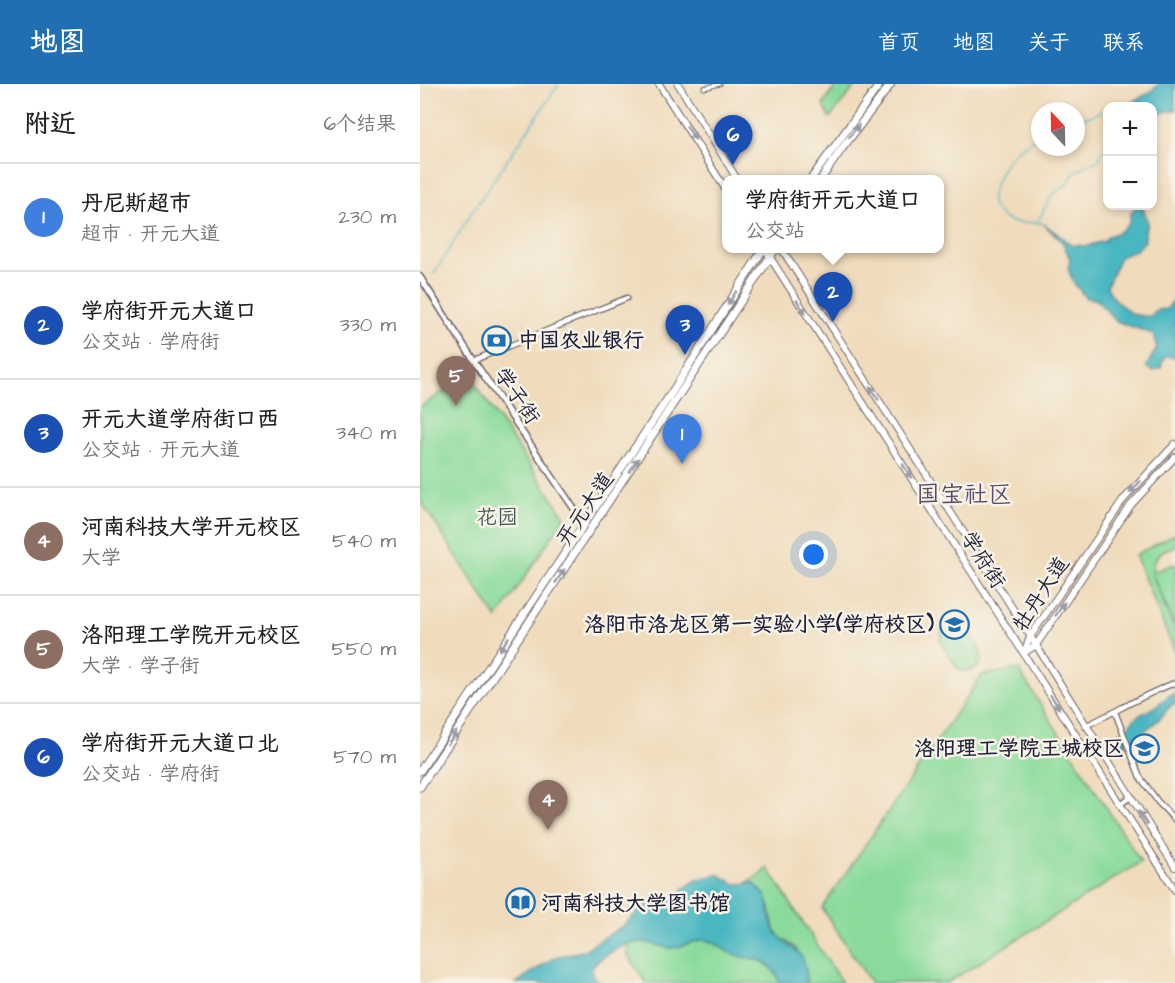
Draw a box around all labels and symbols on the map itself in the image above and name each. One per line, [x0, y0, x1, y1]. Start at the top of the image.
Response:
north arrow [1031, 102, 1085, 156]
pin: 6 [714, 116, 752, 165]
one-way arrow [848, 124, 860, 139]
one-way arrow [685, 125, 696, 141]
pin: 2 [814, 272, 852, 322]
one-way arrow [727, 290, 738, 306]
one-way arrow [795, 299, 806, 315]
pin: 3 [666, 306, 704, 355]
bank icon: 中国农业银行 [481, 324, 513, 356]
place label: 中国农业银行 [518, 326, 644, 355]
pin: 5 [436, 356, 476, 406]
street label: 学子街 [487, 362, 547, 430]
one-way arrow [869, 385, 880, 401]
pin: 1 [662, 414, 702, 464]
one-way arrow [628, 457, 639, 473]
one-way arrow [901, 463, 912, 479]
street label: 开元大道 [549, 466, 621, 552]
district label: 国宝社区 [916, 478, 1012, 512]
one-way arrow [1128, 480, 1142, 495]
park label: 花园 [476, 503, 518, 532]
street label: 学府街 [954, 526, 1012, 594]
your location [799, 540, 828, 569]
street label: 牡丹大道 [1006, 551, 1076, 637]
one-way arrow [554, 568, 566, 584]
one-way arrow [1055, 601, 1066, 617]
school or university icon: 洛阳市洛龙区第一实验小学(学府校区) [939, 608, 971, 640]
place label: 洛阳市洛龙区第一实验小学(学府校区) [584, 610, 935, 639]
one-way arrow [498, 636, 510, 652]
one-way arrow [1049, 694, 1061, 710]
one-way arrow [447, 730, 458, 746]
school or university icon: 洛阳理工学院王城校区 [1129, 732, 1161, 764]
place label: 洛阳理工学院王城校区 [914, 734, 1124, 763]
pin: 4 [528, 780, 568, 830]
one-way arrow [1138, 810, 1149, 826]
library icon: 河南科技大学图书馆 [504, 887, 536, 919]
place label: 河南科技大学图书馆 [541, 889, 730, 918]

